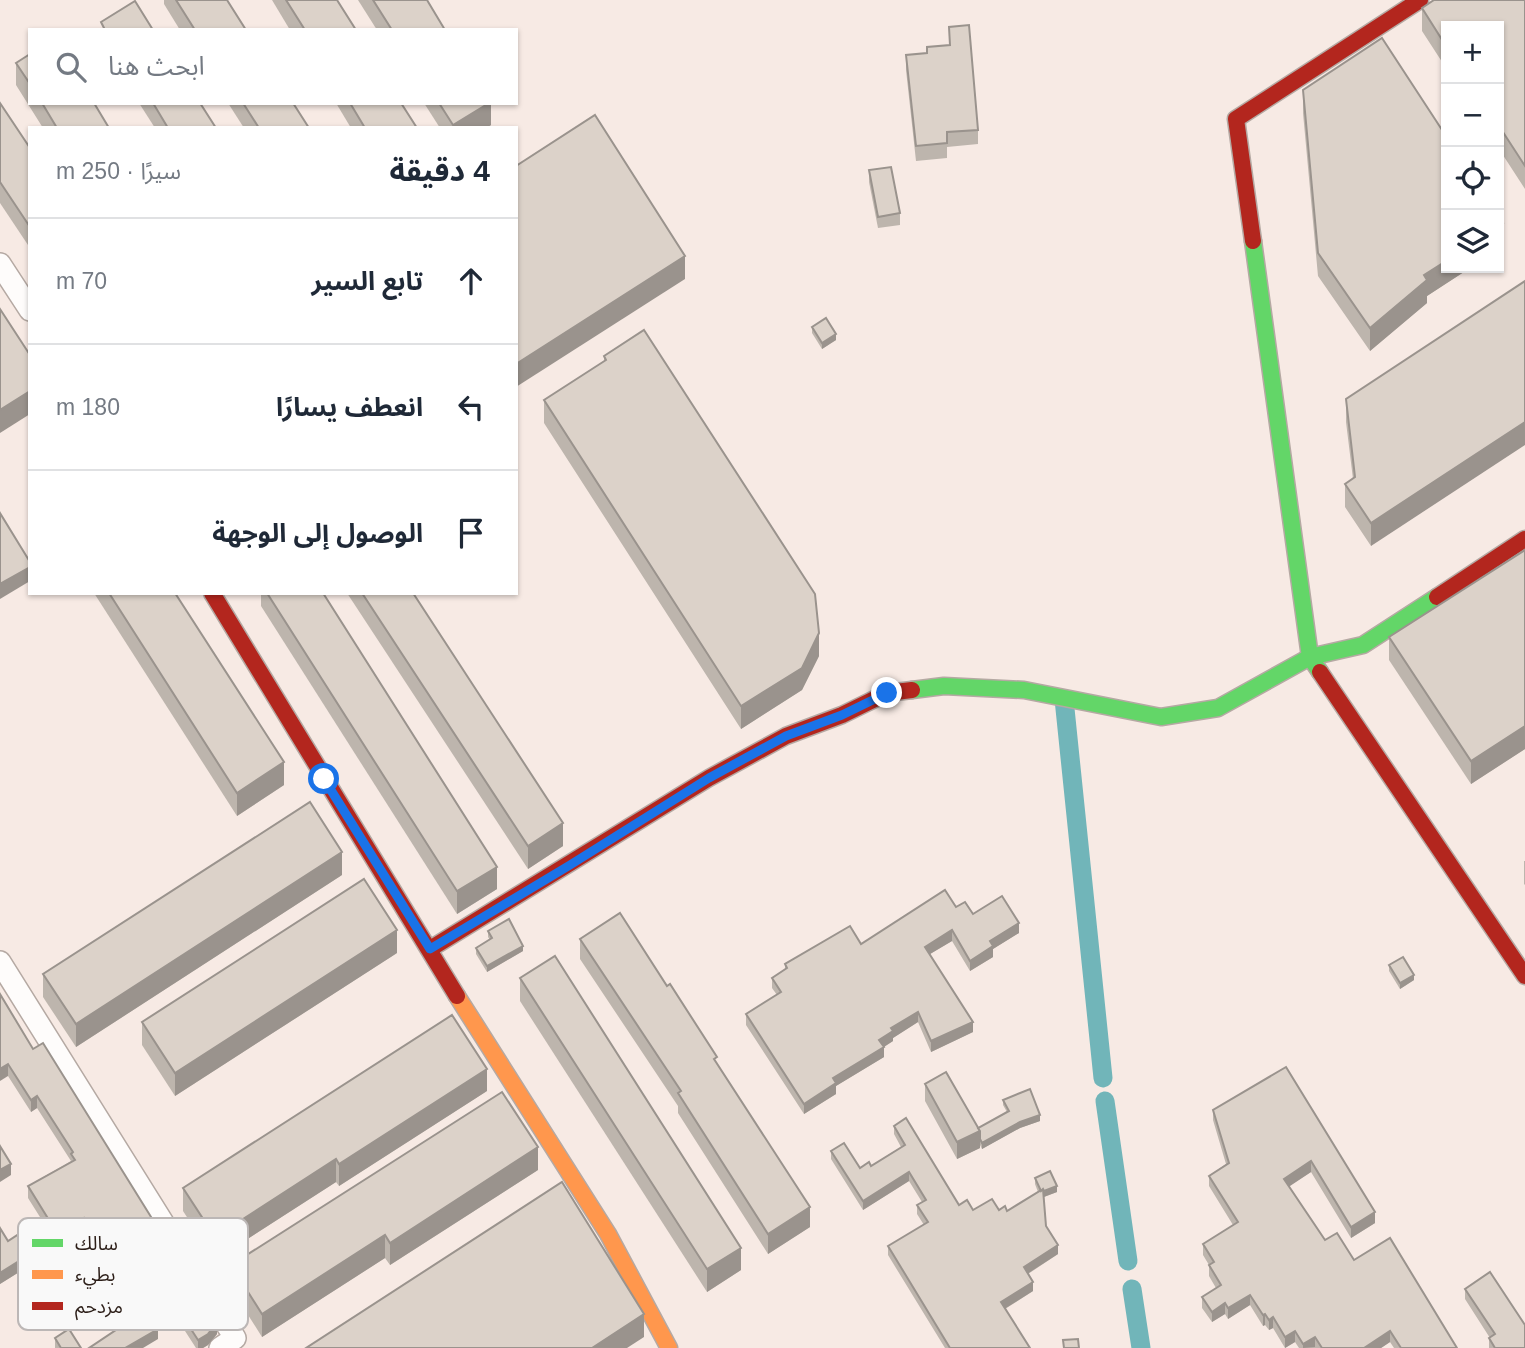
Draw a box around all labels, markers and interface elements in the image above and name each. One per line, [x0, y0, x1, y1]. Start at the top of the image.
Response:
map controls [1441, 21, 1504, 273]
button: + [1441, 21, 1504, 84]
search box [28, 28, 518, 105]
icon: search [52, 48, 90, 86]
text: ابحث هنا [108, 51, 205, 81]
button: − [1441, 84, 1504, 147]
button: locate [1441, 147, 1504, 210]
text: 4 دقيقة [389, 154, 490, 187]
text: سيرًا · 250 m [56, 158, 181, 184]
button: layers [1441, 210, 1504, 273]
icon: ahead [452, 262, 490, 300]
text: تابع السير [311, 266, 423, 296]
text: 70 m [56, 268, 107, 294]
icon: left [452, 388, 490, 426]
text: انعطف يسارًا [276, 392, 423, 422]
text: 180 m [56, 394, 120, 420]
icon: arrive [452, 514, 490, 552]
text: الوصول إلى الوجهة [212, 518, 423, 548]
route end [871, 677, 902, 708]
route start [308, 763, 339, 794]
legend [18, 1218, 248, 1330]
text: سالك [75, 1233, 118, 1254]
text: بطيء [75, 1264, 115, 1289]
text: مزدحم [75, 1296, 123, 1321]

